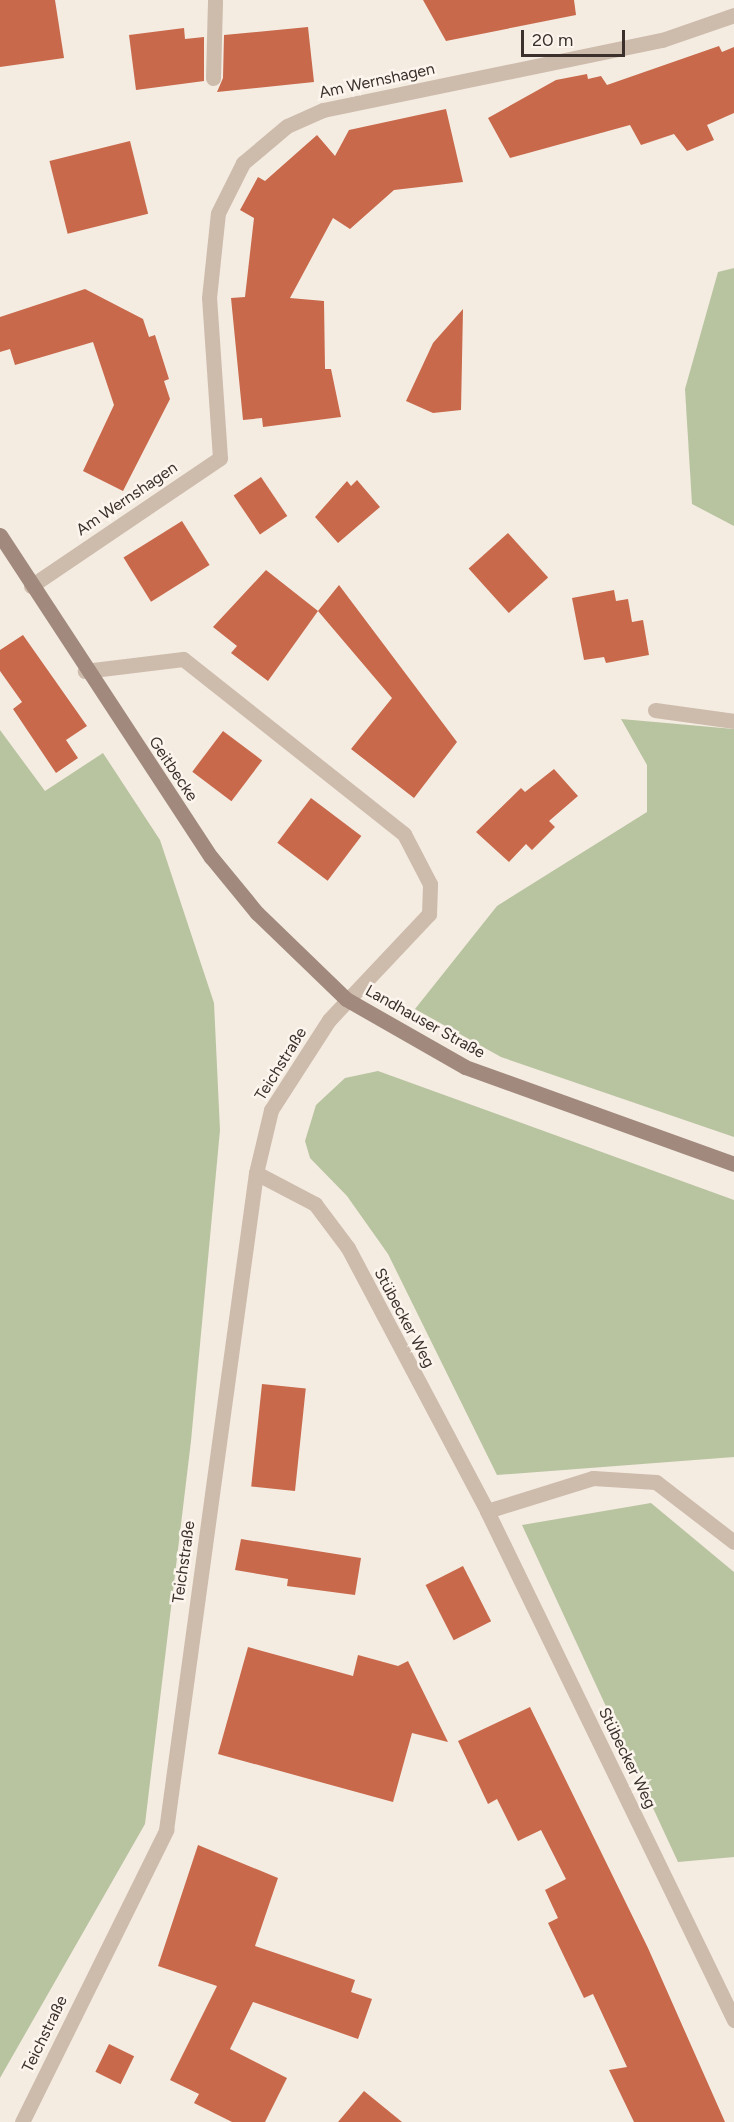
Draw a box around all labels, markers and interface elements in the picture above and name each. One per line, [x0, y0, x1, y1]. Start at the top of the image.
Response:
scale bar [524, 18, 628, 56]
text: 20 m [532, 29, 573, 51]
street label: Am Wernshagen [317, 59, 437, 103]
street label: Am Wernshagen [73, 458, 181, 540]
street label: Geitbecke [144, 733, 202, 805]
street label: Landhauser Straße [362, 981, 488, 1063]
street label: Teichstraße [251, 1024, 311, 1104]
street label: Stübecker Weg [370, 1265, 438, 1371]
street label: Teichstraße [169, 1520, 199, 1604]
street label: Stübecker Weg [594, 1704, 660, 1812]
street label: Teichstraße [18, 1993, 72, 2075]

